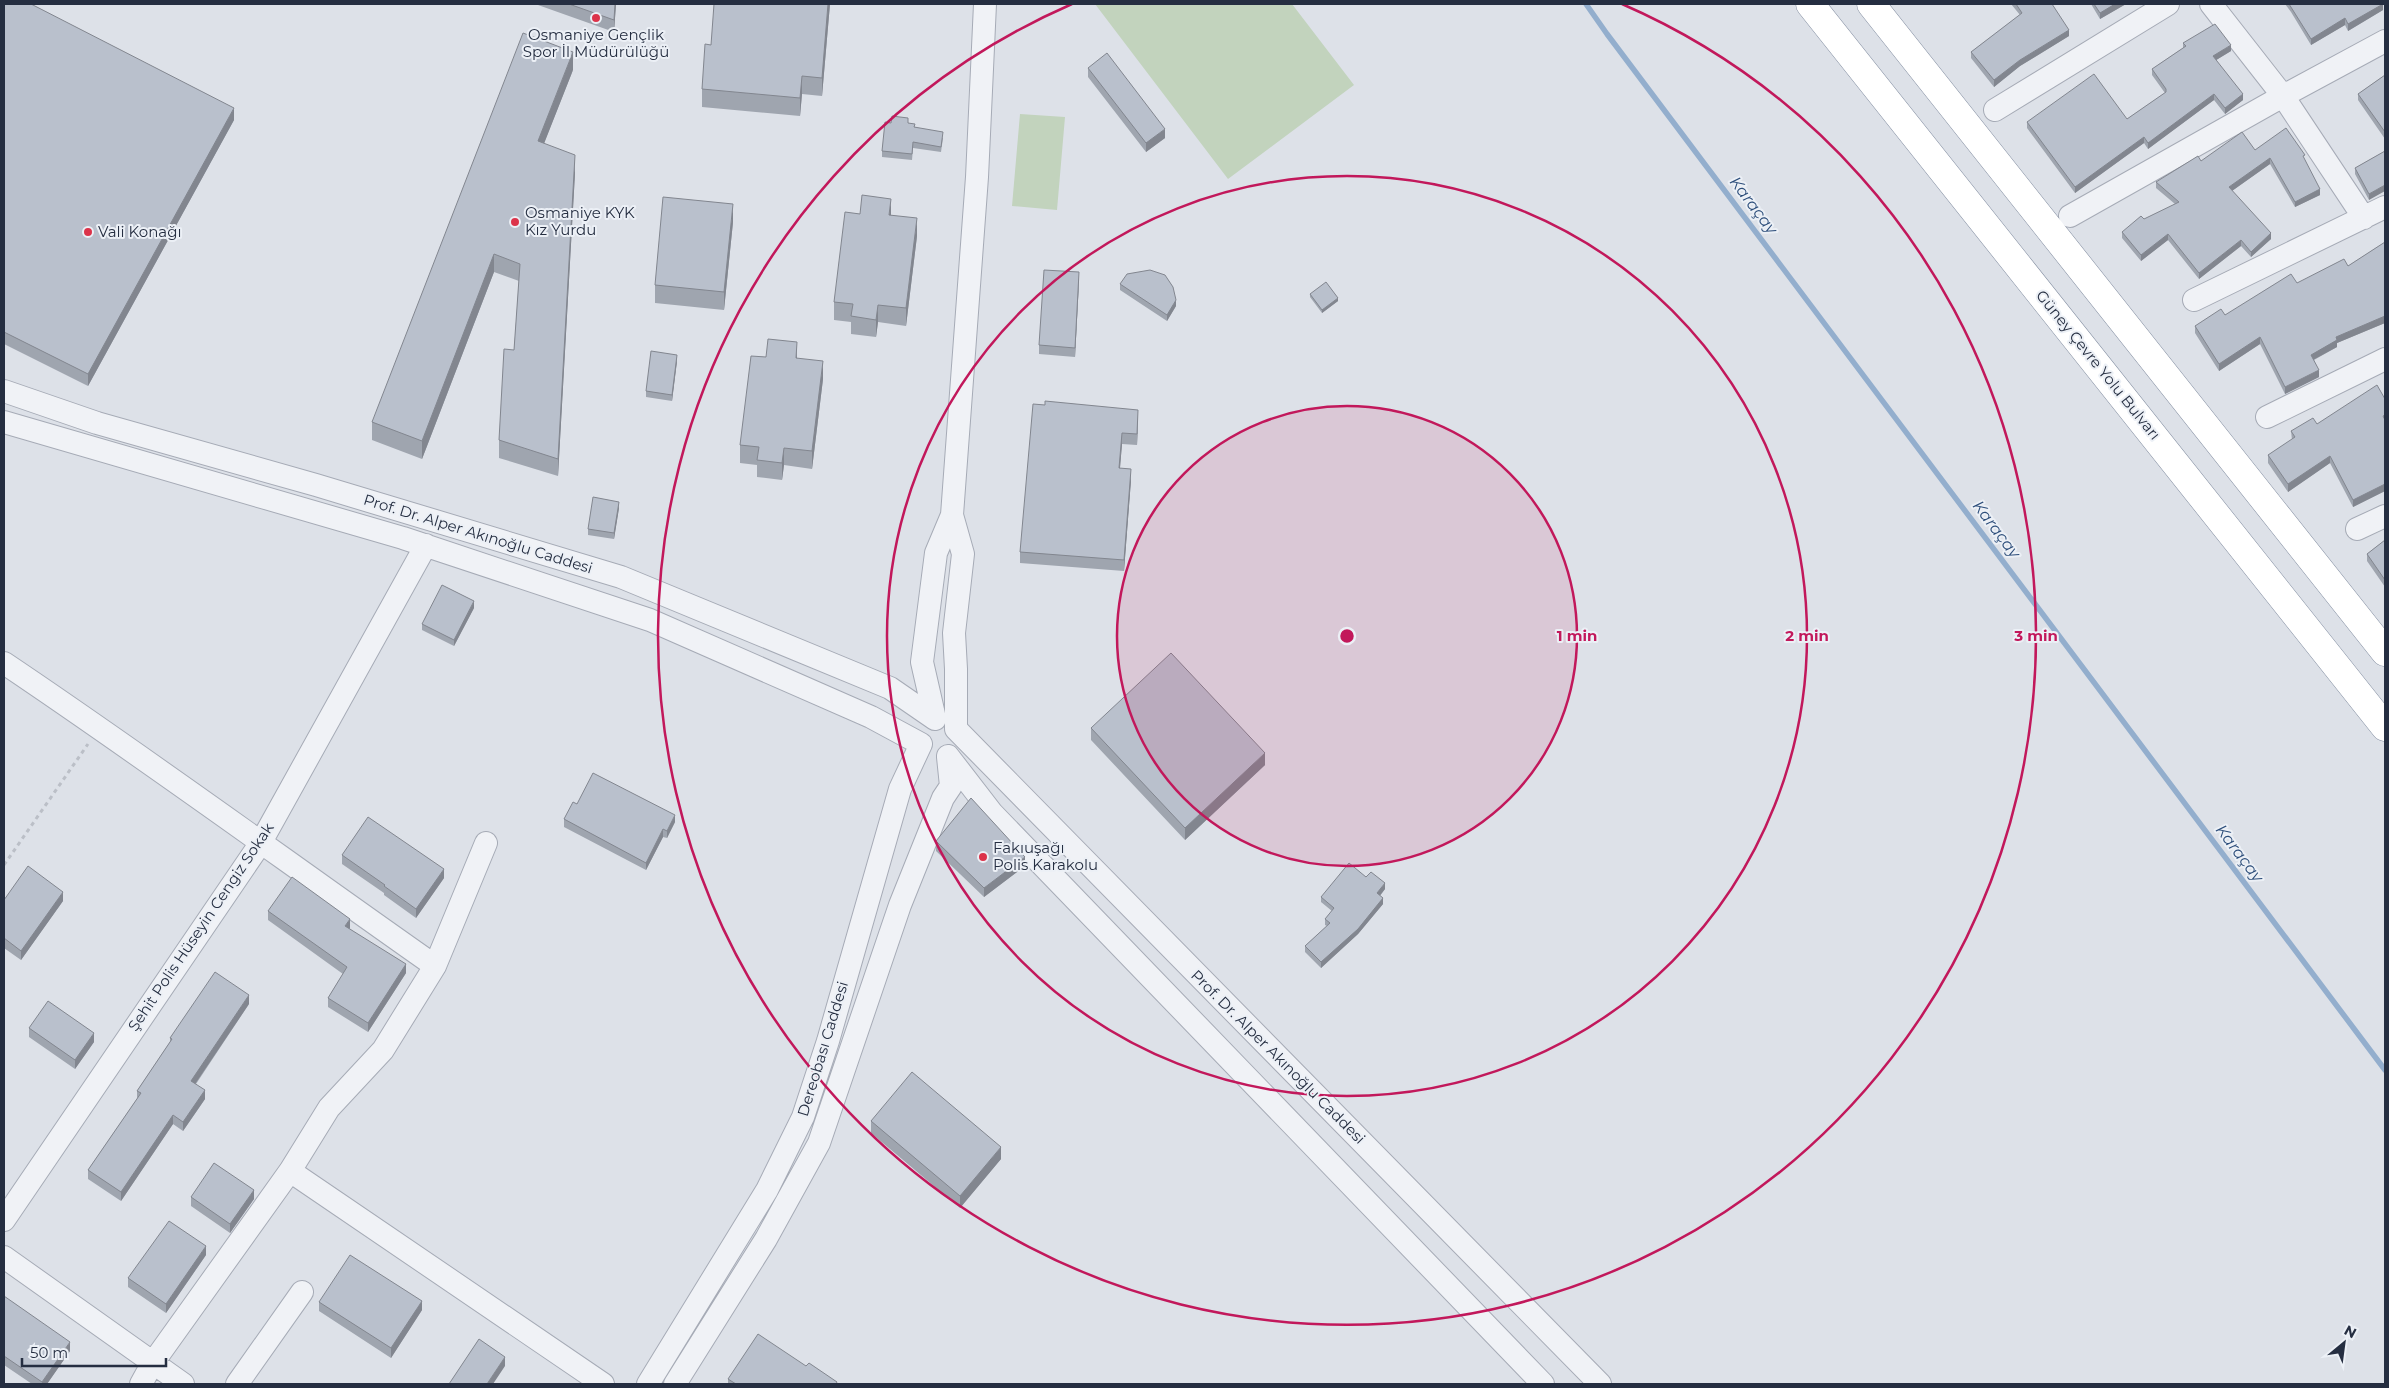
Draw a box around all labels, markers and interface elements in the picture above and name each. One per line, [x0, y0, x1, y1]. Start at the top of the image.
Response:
marker: Osmaniye Gençlik Spor İl Müdürülüğü [590, 12, 602, 24]
place label: Osmaniye Gençlik Spor İl Müdürülüğü [523, 25, 669, 61]
water label: Karaçay [1726, 173, 1782, 239]
place label: Osmaniye KYK Kız Yurdu [525, 203, 635, 239]
marker: Osmaniye KYK Kız Yurdu [509, 216, 521, 228]
place label: Vali Konağı [98, 222, 182, 241]
marker: Vali Konağı [82, 226, 94, 238]
street label: Güney Çevre Yolu Bulvarı [2032, 286, 2165, 443]
street label: Prof. Dr. Alper Akınoğlu Caddesi [361, 490, 595, 577]
water label: Karaçay [1969, 497, 2025, 563]
text: 1 min [1557, 626, 1597, 645]
text: 2 min [1785, 626, 1829, 645]
text: 3 min [2013, 626, 2058, 645]
centre of rings [1338, 627, 1356, 645]
street label: Şehit Polis Hüseyin Cengiz Sokak [124, 819, 278, 1034]
water label: Karaçay [2212, 821, 2268, 887]
place label: Fakıuşağı Polis Karakolu [993, 838, 1098, 874]
marker: Fakıuşağı Polis Karakolu [977, 851, 989, 863]
street label: Prof. Dr. Alper Akınoğlu Caddesi [1187, 966, 1369, 1148]
street label: Dereobası Caddesi [793, 979, 852, 1119]
north arrow [2319, 1318, 2369, 1368]
text: N [2341, 1321, 2360, 1342]
scale bar [22, 1336, 166, 1368]
text: 50 m [30, 1343, 68, 1362]

